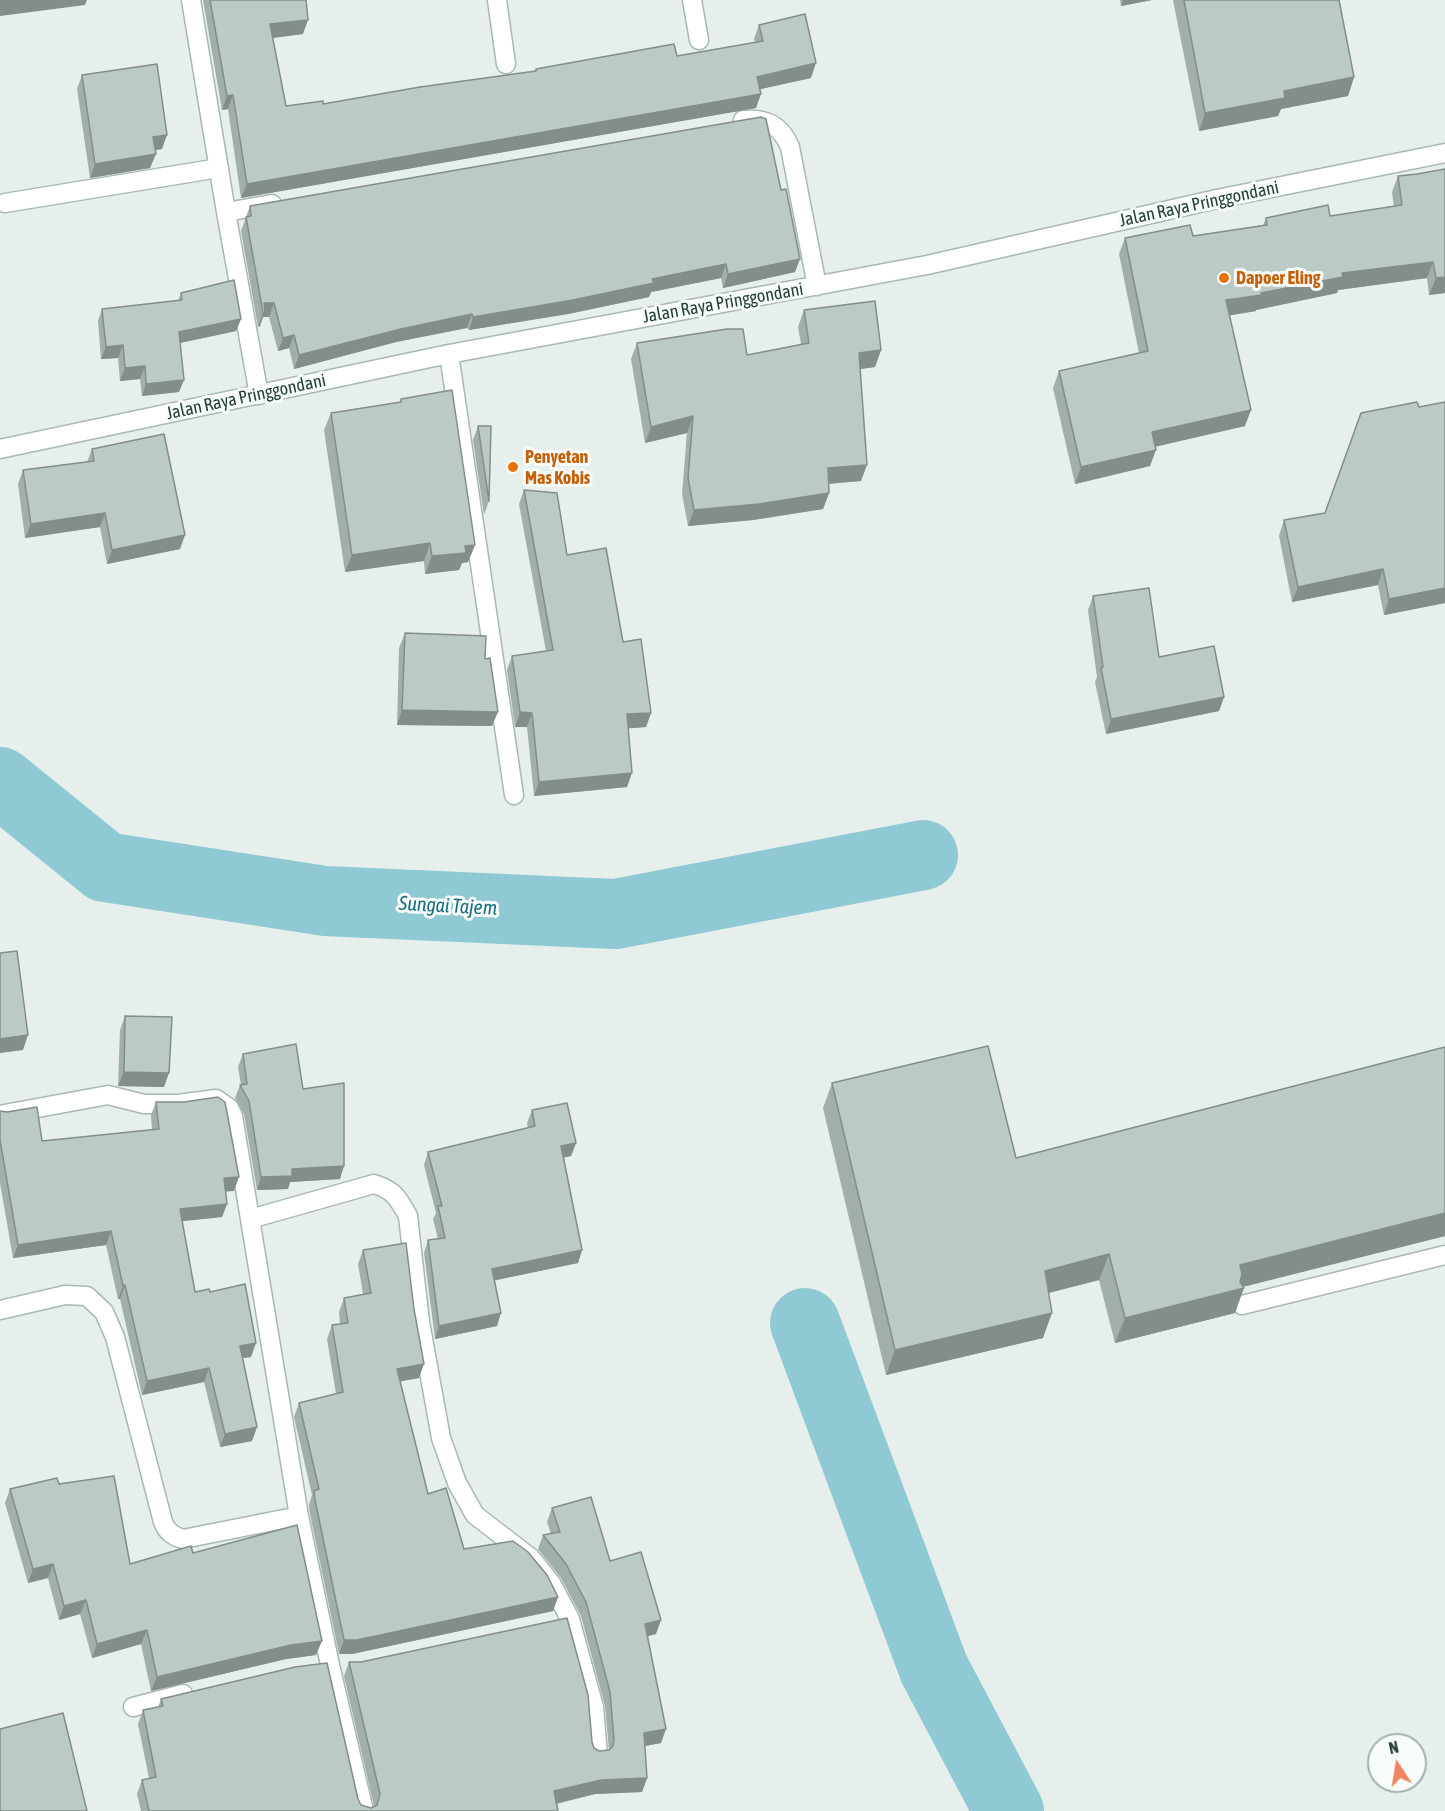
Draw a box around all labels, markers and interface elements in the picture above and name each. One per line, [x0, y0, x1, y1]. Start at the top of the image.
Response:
street label: Jalan Raya Pringgondani [1117, 177, 1281, 231]
place label: Dapoer Eling [1236, 267, 1320, 289]
marker: Dapoer Eling [1217, 271, 1231, 285]
street label: Jalan Raya Pringgondani [641, 278, 805, 328]
street label: Jalan Raya Pringgondani [164, 370, 328, 424]
place label: Penyetan Mas Kobis [525, 446, 590, 488]
marker: Penyetan Mas Kobis [506, 460, 520, 474]
water label: Sungai Tajem [398, 891, 498, 921]
north arrow [1367, 1733, 1427, 1793]
text: N [1387, 1738, 1400, 1757]

